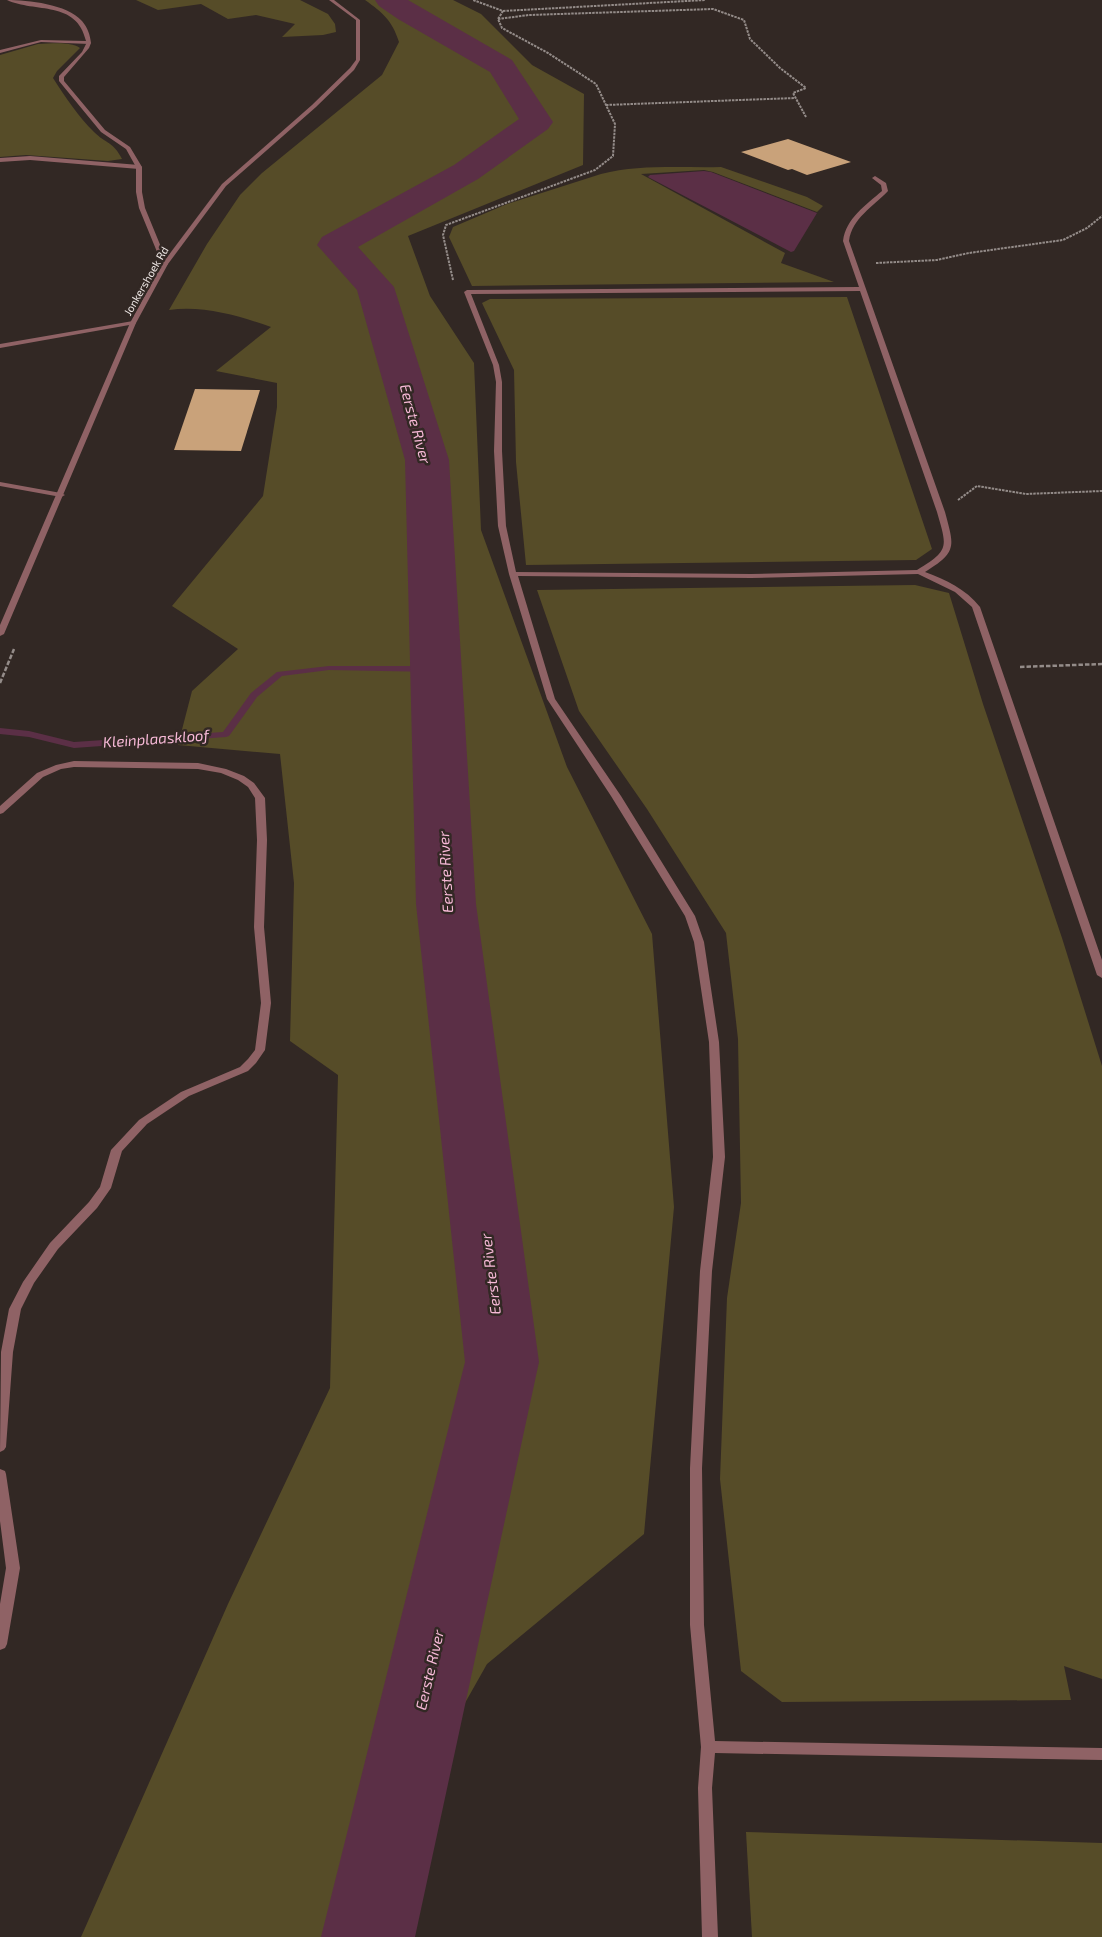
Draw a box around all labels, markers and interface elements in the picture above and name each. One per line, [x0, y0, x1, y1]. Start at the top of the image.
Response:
street label: Jonkershoek Rd [121, 244, 171, 317]
water label: Eerste River [397, 382, 436, 467]
water label: Kleinplaaskloof [102, 725, 211, 751]
water label: Eerste River [434, 830, 456, 913]
water label: Eerste River [476, 1231, 504, 1316]
water label: Eerste River [411, 1627, 447, 1712]

